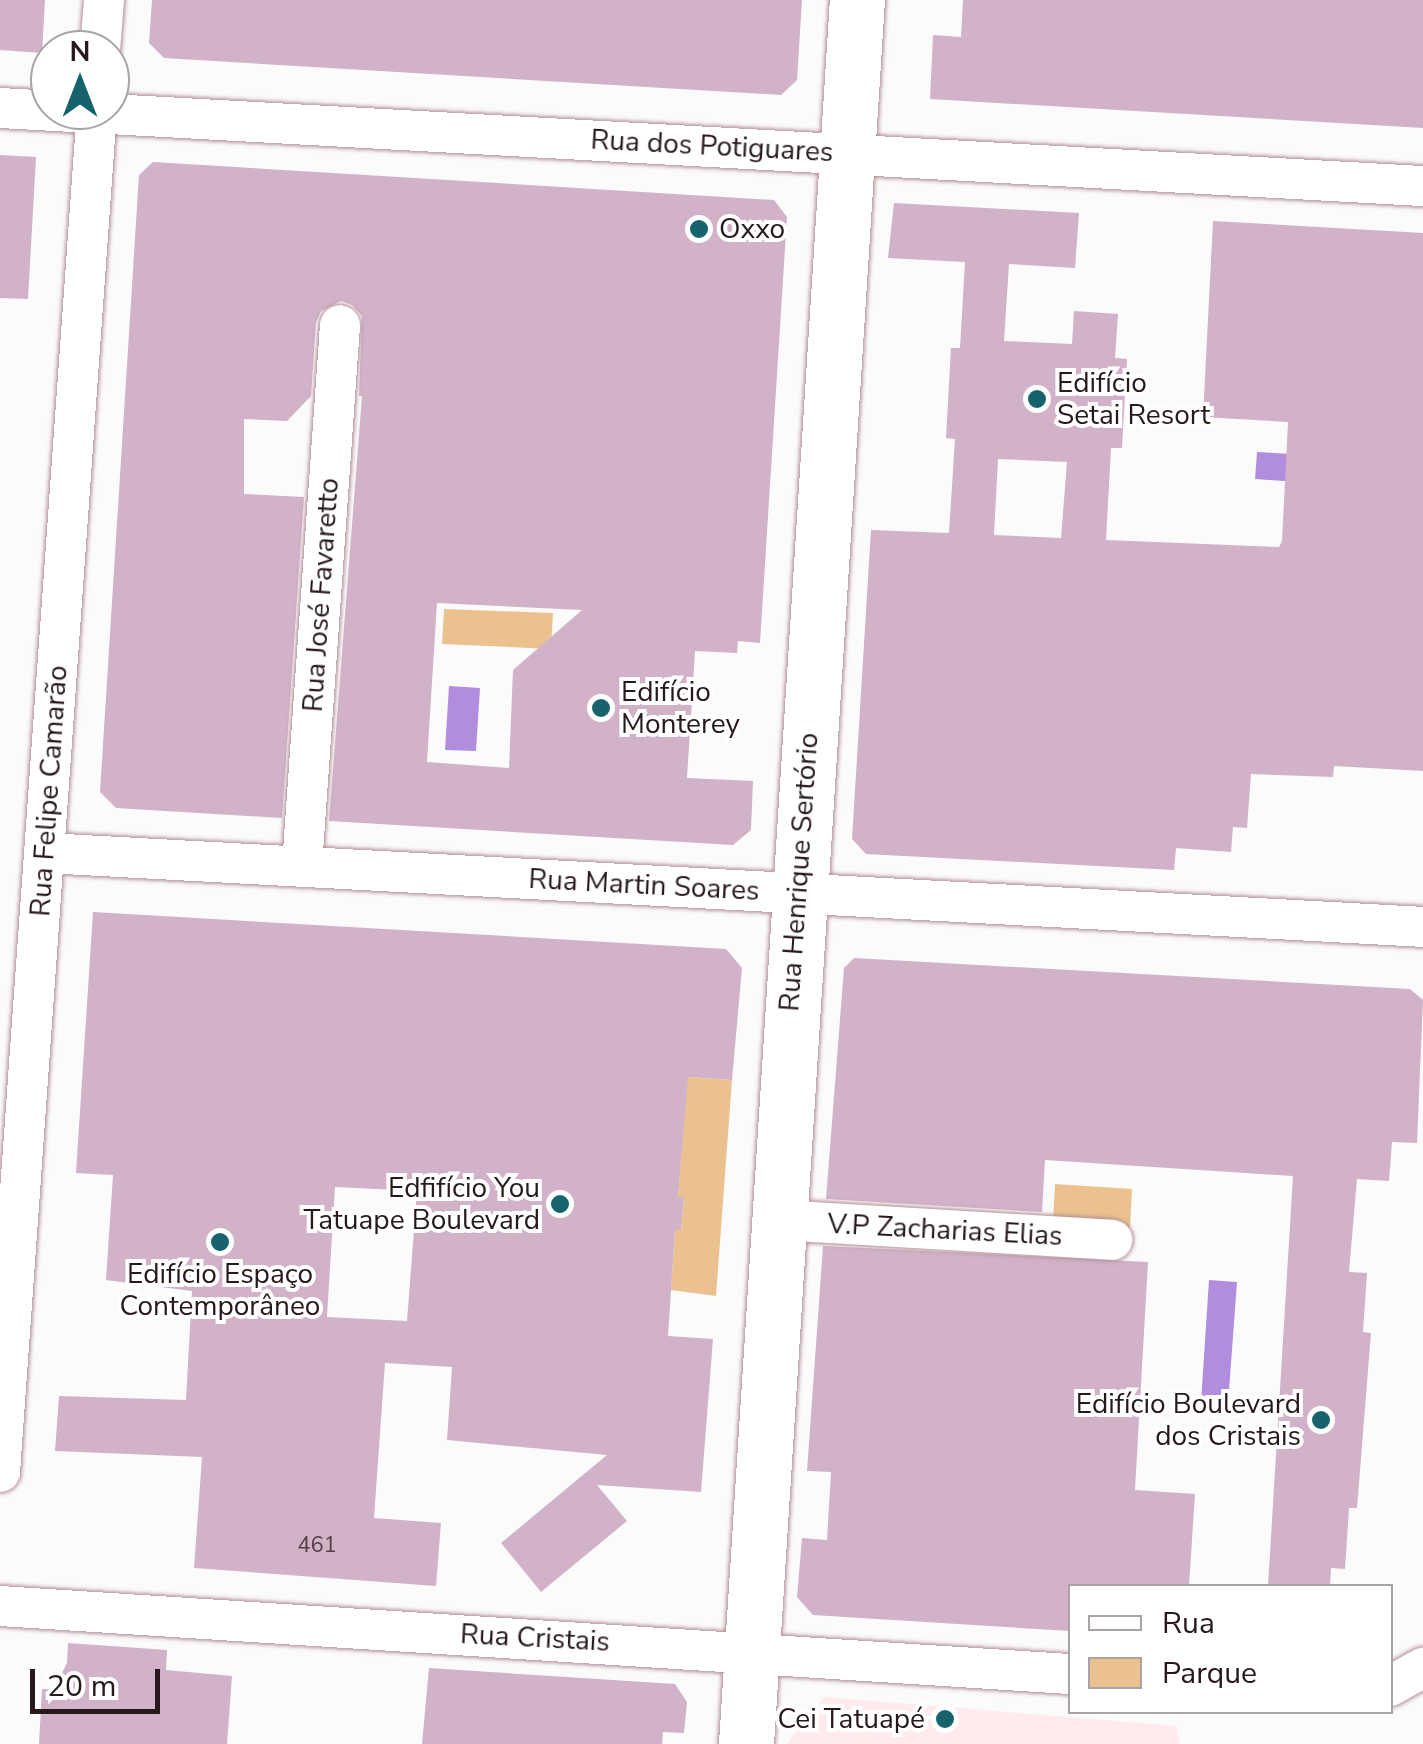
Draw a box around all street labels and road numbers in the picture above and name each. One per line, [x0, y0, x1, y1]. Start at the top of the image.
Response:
street label: Rua dos Potiguares [590, 123, 834, 169]
street label: Rua José Favaretto [296, 477, 346, 713]
street label: Rua Felipe Camarão [23, 664, 75, 918]
street label: Rua Henrique Sertório [772, 731, 826, 1013]
street label: Rua Martin Soares [528, 862, 760, 908]
street label: V.P Zacharias Elias [827, 1207, 1063, 1253]
street label: Rua Cristais [459, 1617, 611, 1659]

